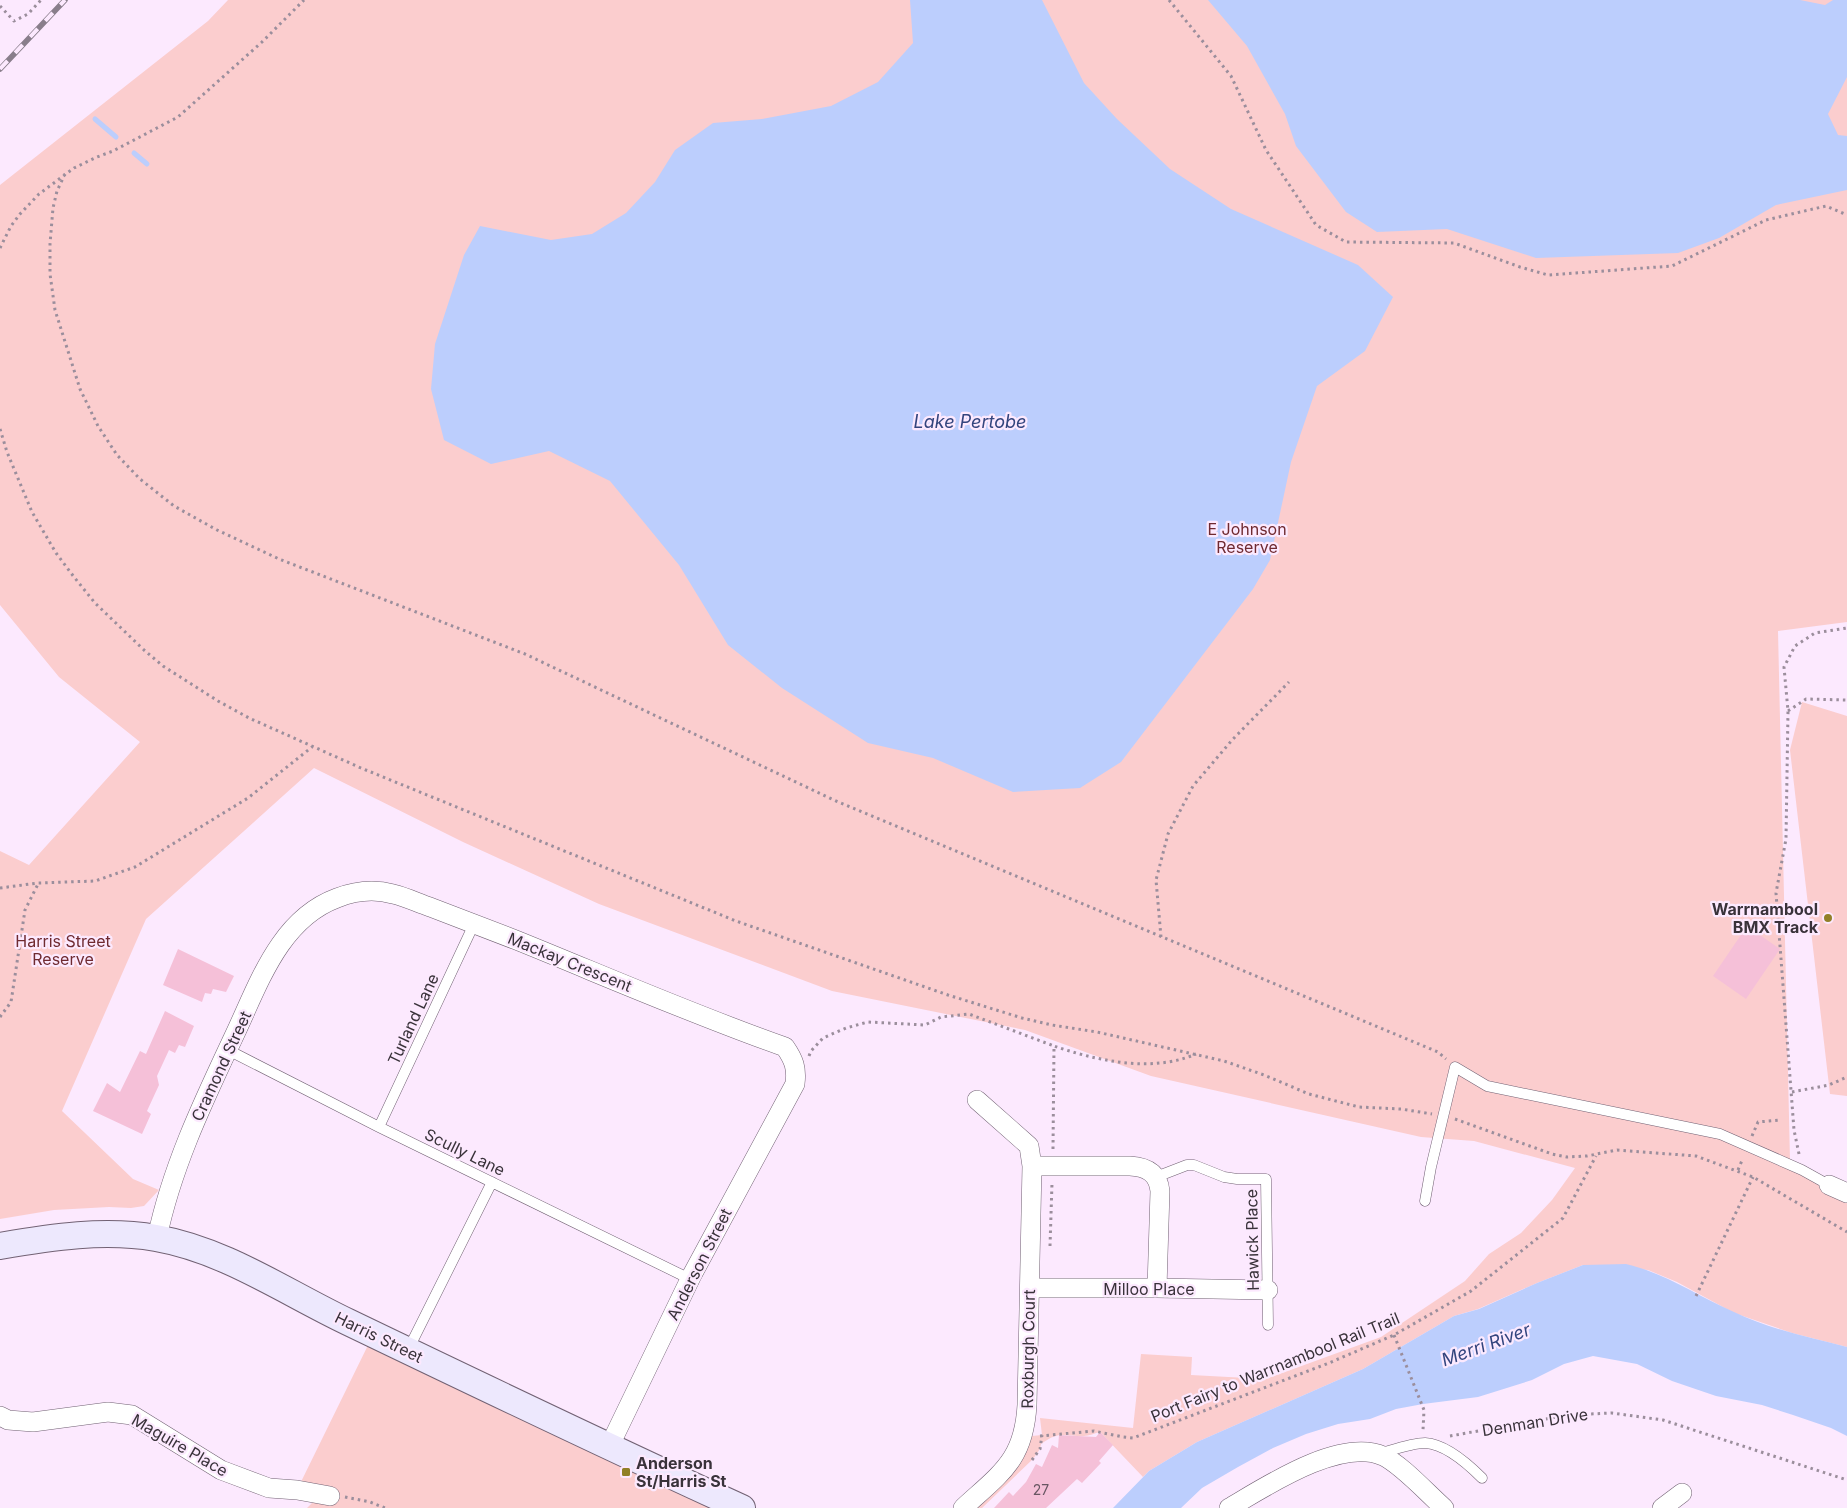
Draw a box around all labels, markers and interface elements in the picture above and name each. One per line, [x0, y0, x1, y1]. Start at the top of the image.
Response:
water label: Lake Pertobe [914, 411, 1026, 432]
park label: E Johnson Reserve [1207, 519, 1287, 557]
place label: Warrnambool BMX Track [1712, 899, 1819, 937]
marker: Warrnambool BMX Track [1822, 912, 1834, 924]
street label: Mackay Crescent [505, 928, 635, 996]
park label: Harris Street Reserve [15, 931, 111, 969]
street label: Turland Lane [383, 970, 443, 1068]
street label: Cramond Street [187, 1008, 255, 1124]
street label: Scully Lane [422, 1124, 508, 1180]
street label: Hawick Place [1241, 1189, 1263, 1291]
street label: Anderson Street [662, 1205, 736, 1323]
street label: Milloo Place [1103, 1279, 1195, 1299]
street label: Roxburgh Court [1017, 1289, 1039, 1409]
street label: Harris Street [332, 1307, 426, 1367]
street label: Port Fairy to Warrnambool Rail Trail [1148, 1308, 1402, 1426]
water label: Merri River [1439, 1318, 1534, 1370]
street label: Denman Drive [1481, 1404, 1589, 1440]
street label: Maguire Place [128, 1409, 232, 1481]
place label: Anderson St/Harris St [636, 1453, 727, 1491]
marker: Anderson St/Harris St [620, 1466, 632, 1478]
house number: 27 [1033, 1481, 1049, 1498]

